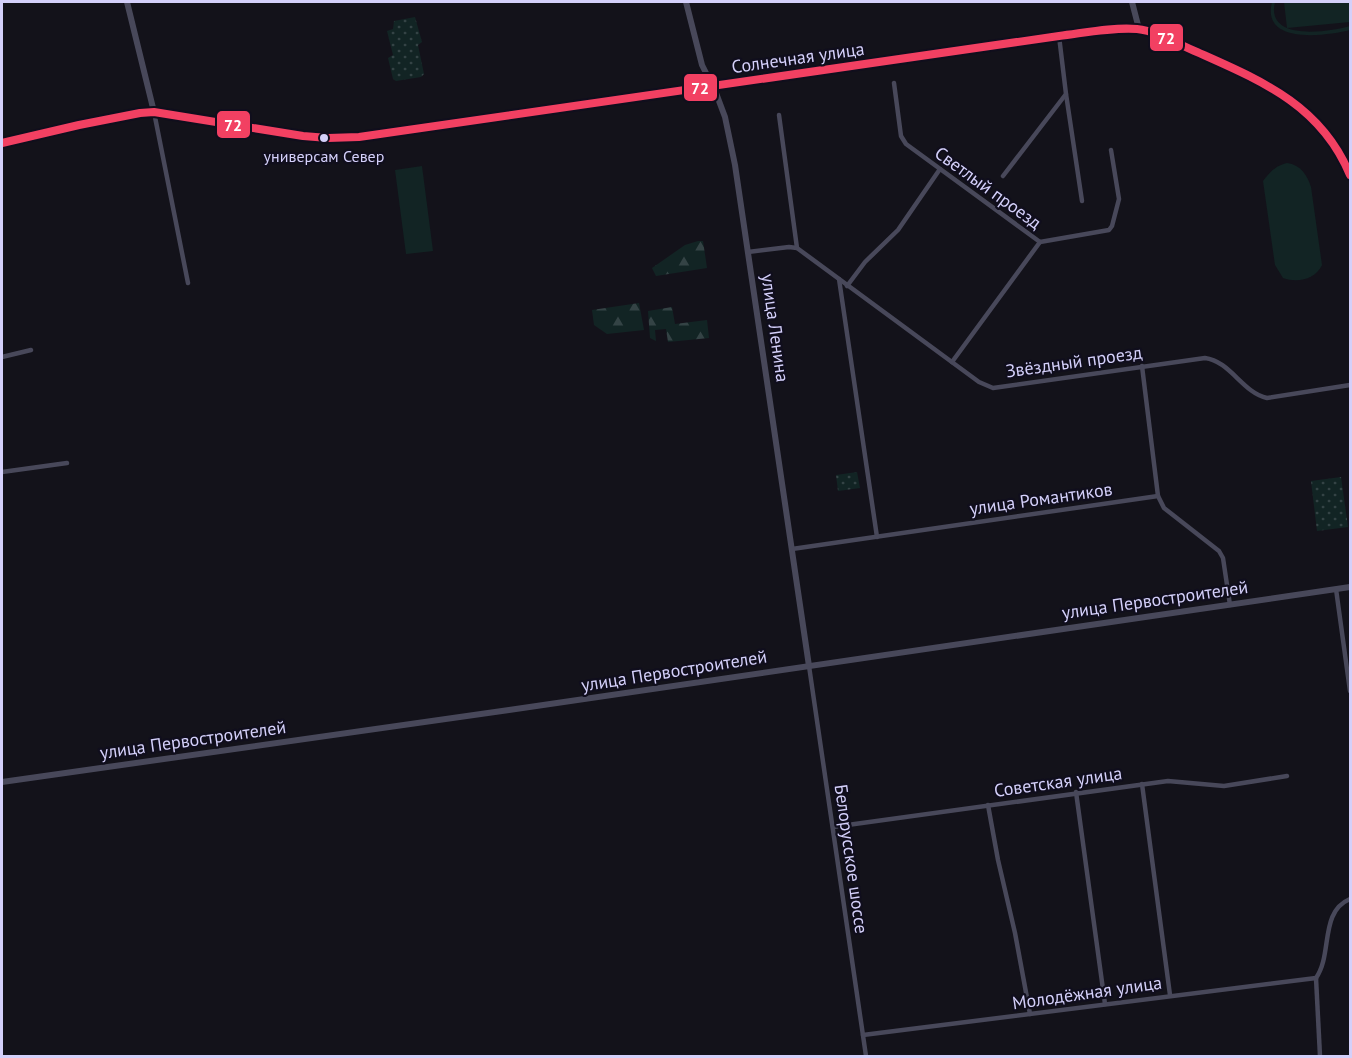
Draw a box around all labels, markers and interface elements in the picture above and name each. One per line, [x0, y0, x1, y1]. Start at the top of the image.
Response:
line badge: 72 [1149, 23, 1184, 52]
text: 72 [1157, 28, 1175, 48]
street label: Солнечная улица [730, 37, 866, 78]
line badge: 72 [683, 73, 718, 102]
text: 72 [691, 78, 709, 98]
line badge: 72 [216, 110, 251, 139]
text: 72 [224, 115, 242, 135]
marker: универсам Север [318, 132, 330, 144]
street label: Светлый проезд [930, 141, 1046, 234]
place label: универсам Север [264, 146, 384, 166]
street label: улица Ленина [757, 272, 794, 384]
street label: Звёздный проезд [1004, 341, 1144, 382]
street label: улица Романтиков [968, 477, 1114, 520]
street label: улица Первостроителей [1060, 575, 1250, 624]
street label: улица Первостроителей [579, 644, 768, 697]
street label: улица Первостроителей [98, 715, 288, 764]
street label: Советская улица [992, 761, 1123, 802]
street label: Белорусское шоссе [830, 783, 873, 935]
street label: Молодёжная улица [1011, 971, 1163, 1014]

